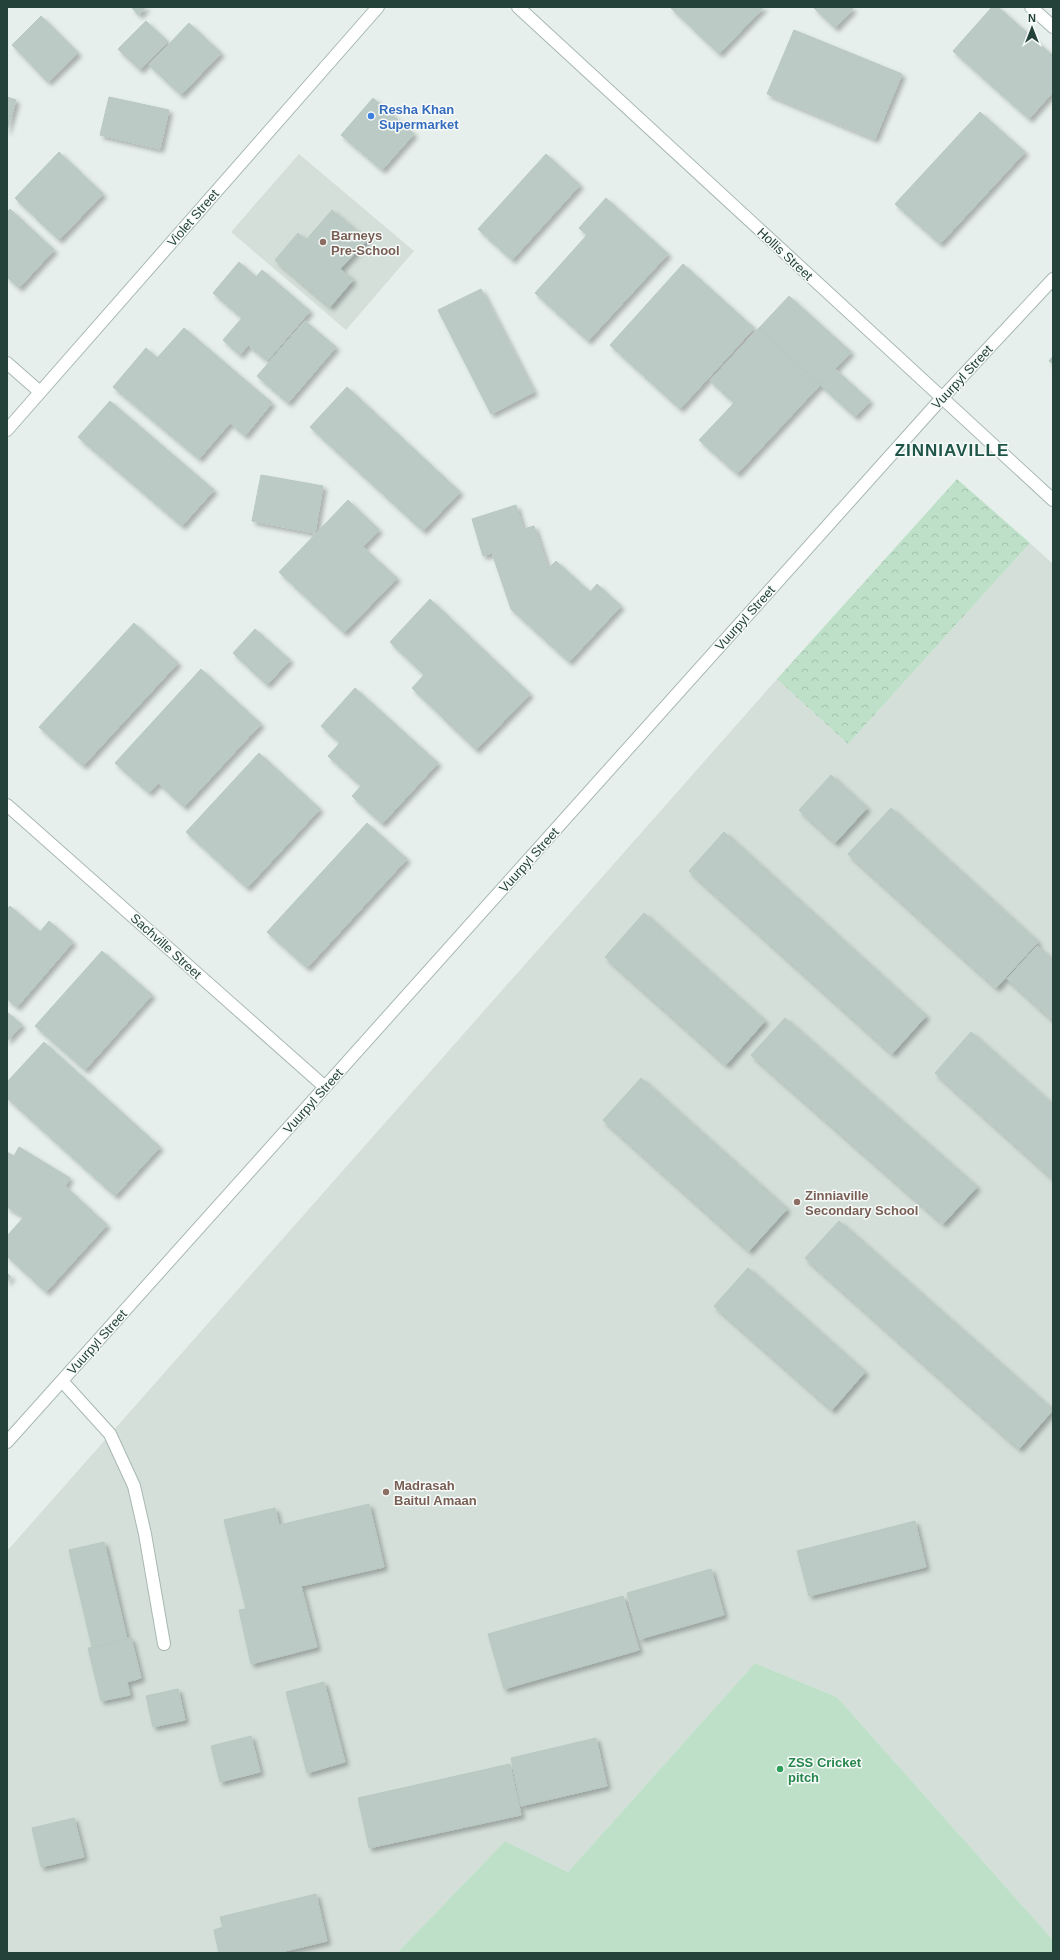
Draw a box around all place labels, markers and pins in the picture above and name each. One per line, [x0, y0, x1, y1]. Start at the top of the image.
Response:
place label: Resha Khan Supermarket [379, 102, 459, 132]
marker: Resha Khan Supermarket [366, 111, 376, 121]
place label: Barneys Pre-School [331, 228, 400, 258]
marker: Barneys Pre-School [318, 237, 328, 247]
place label: Zinniaville Secondary School [805, 1188, 918, 1218]
marker: Zinniaville Secondary School [792, 1197, 802, 1207]
place label: Madrasah Baitul Amaan [394, 1478, 477, 1508]
marker: Madrasah Baitul Amaan [381, 1487, 391, 1497]
place label: ZSS Cricket pitch [788, 1755, 862, 1785]
marker: ZSS Cricket pitch [775, 1764, 785, 1774]

